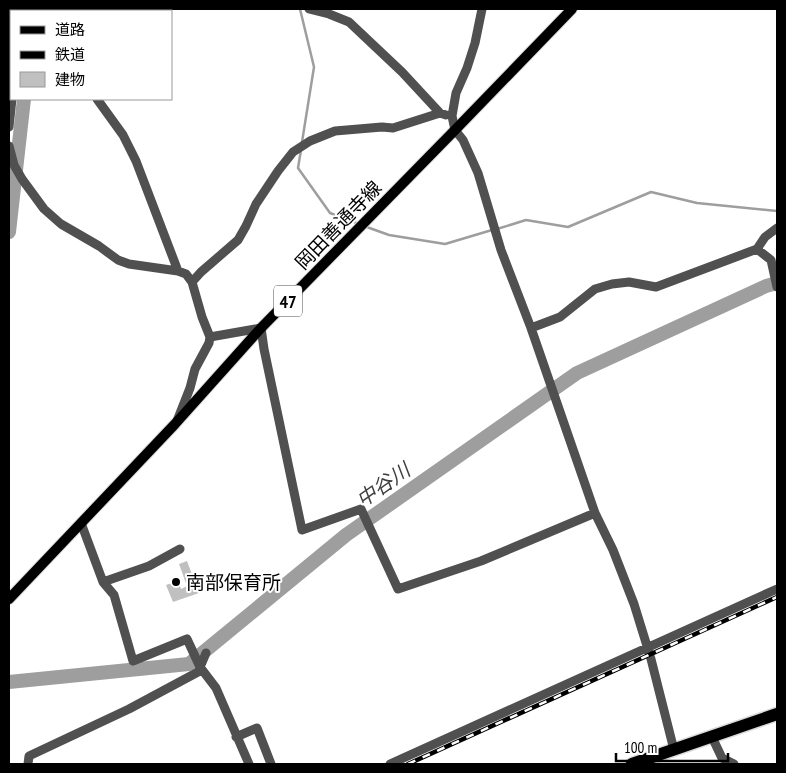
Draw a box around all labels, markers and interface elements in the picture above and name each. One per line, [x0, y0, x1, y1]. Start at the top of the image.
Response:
legend [10, 10, 172, 100]
text: 道路 [55, 20, 85, 39]
text: 鉄道 [55, 45, 85, 64]
text: 建物 [55, 70, 85, 89]
street label: 岡田善通寺線 [290, 176, 386, 274]
road number: 47 [274, 286, 302, 316]
water label: 中谷川 [351, 456, 417, 513]
place label: 南部保育所 [186, 570, 281, 594]
marker: 南部保育所 [170, 576, 182, 588]
scale bar [616, 730, 728, 762]
text: 100 m [624, 738, 657, 757]

